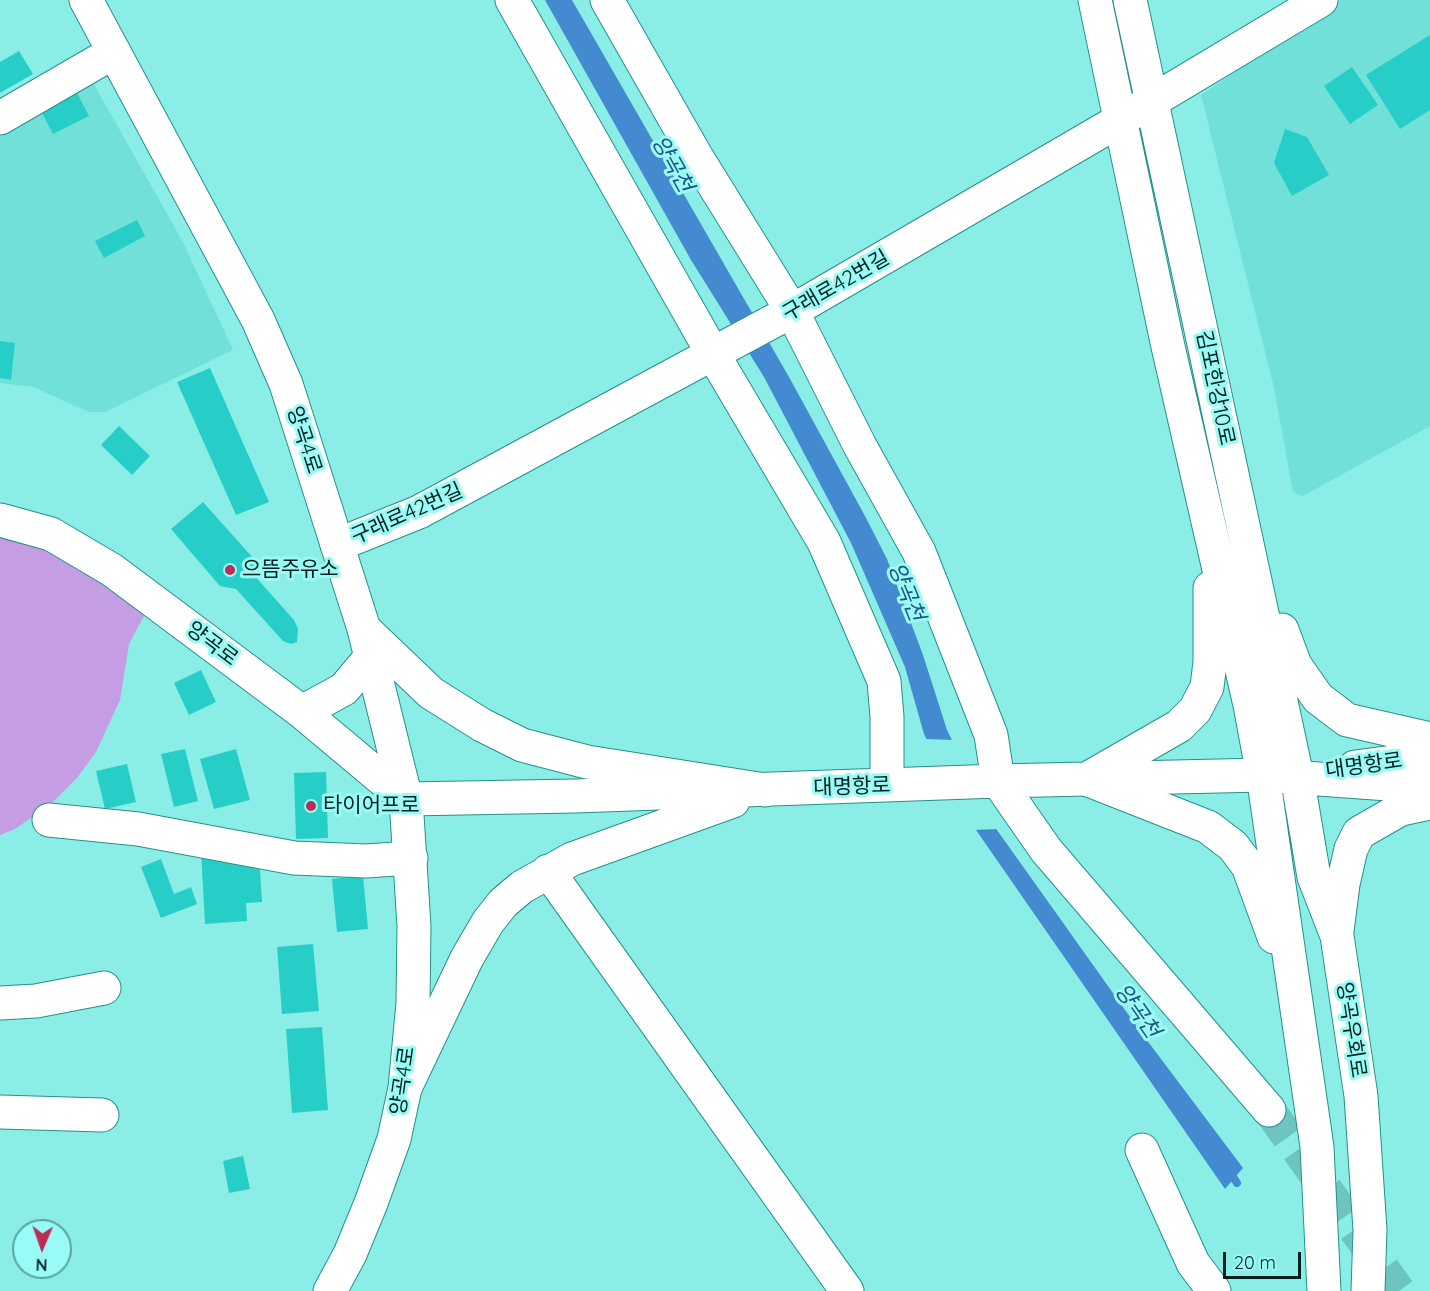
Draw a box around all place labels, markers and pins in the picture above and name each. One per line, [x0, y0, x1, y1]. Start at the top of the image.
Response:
place label: 으뜸주유소 [242, 557, 339, 583]
marker: 으뜸주유소 [223, 563, 237, 577]
place label: 타이어프로 [323, 793, 420, 819]
marker: 타이어프로 [304, 799, 318, 813]

